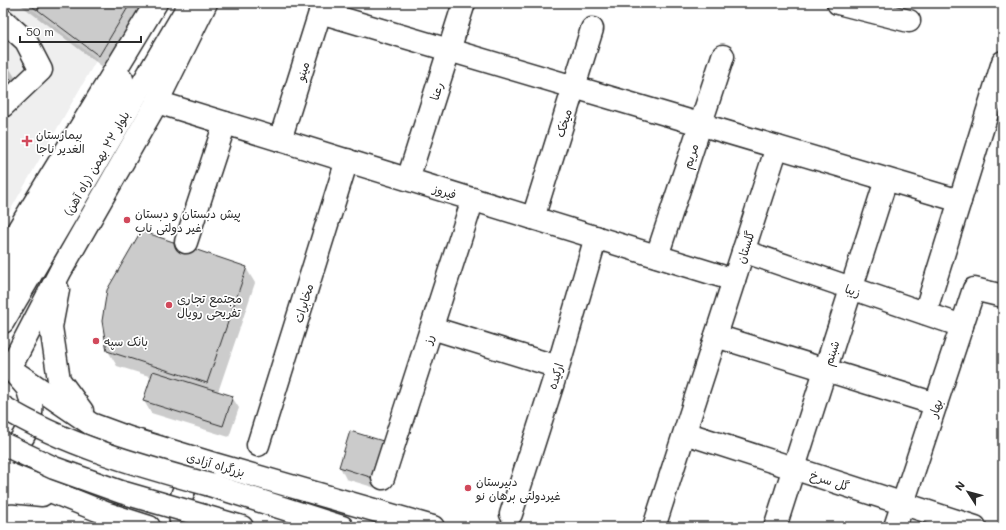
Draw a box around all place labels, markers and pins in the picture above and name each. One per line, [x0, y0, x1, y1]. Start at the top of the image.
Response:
place label: بیمارستان الغدیر ناجا [36, 126, 85, 157]
marker: بیمارستان الغدیر ناجا [21, 135, 33, 147]
place label: پیش دبستان و دبستان غیر دولتی ناب [135, 205, 241, 236]
marker: پیش دبستان و دبستان غیر دولتی ناب [122, 215, 132, 225]
place label: مجتمع تجاری تفریحی رویال [177, 290, 242, 321]
marker: مجتمع تجاری تفریحی رویال [164, 300, 174, 310]
place label: بانک سپه [104, 333, 148, 350]
marker: بانک سپه [91, 336, 101, 346]
place label: دبیرستان غیردولتی برهان نو [475, 473, 561, 504]
marker: دبیرستان غیردولتی برهان نو [463, 483, 473, 493]

